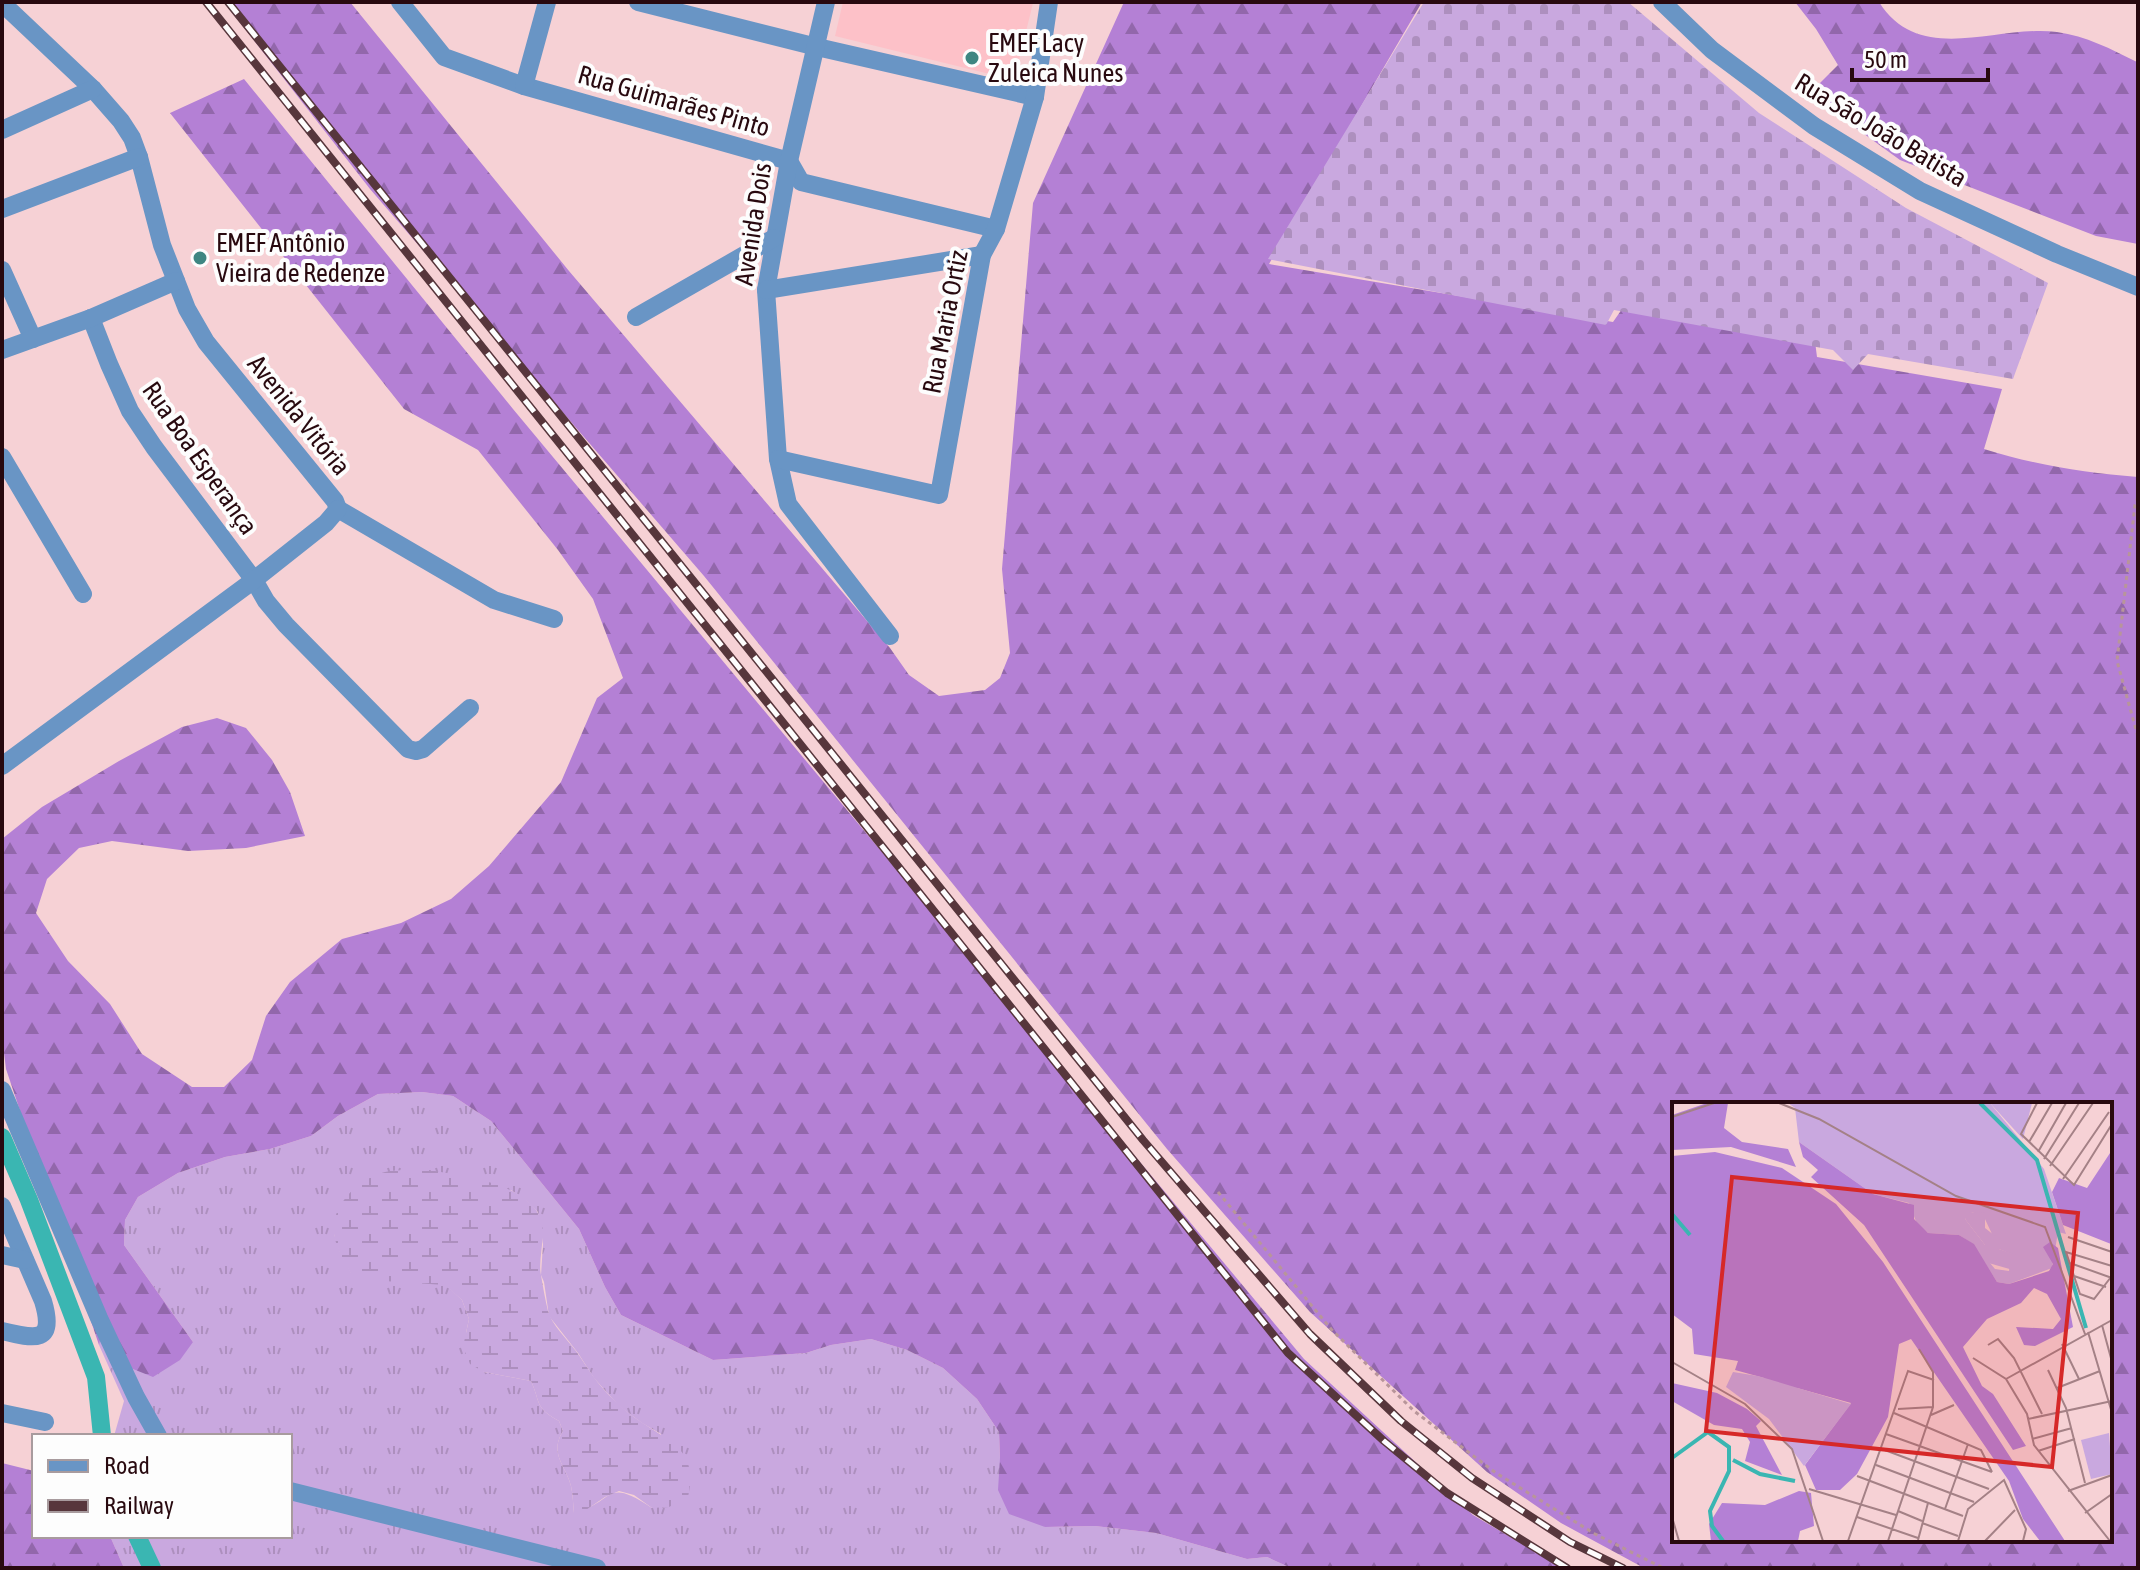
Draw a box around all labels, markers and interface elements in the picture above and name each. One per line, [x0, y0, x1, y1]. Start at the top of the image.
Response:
place label: EMEF Lacy Zuleica Nunes [988, 28, 1123, 88]
scale bar [1852, 32, 1988, 82]
text: 50 m [1864, 46, 1907, 73]
marker: EMEF Lacy Zuleica Nunes [963, 49, 981, 67]
street label: Rua Guimarães Pinto [575, 59, 773, 143]
street label: Rua São João Batista [1790, 67, 1972, 193]
street label: Avenida Dois [729, 161, 777, 287]
place label: EMEF Antônio Vieira de Redenze [216, 228, 385, 288]
street label: Rua Maria Ortiz [916, 248, 974, 396]
marker: EMEF Antônio Vieira de Redenze [191, 249, 209, 267]
street label: Avenida Vitória [242, 349, 356, 481]
street label: Rua Boa Esperança [136, 376, 264, 540]
inset map [1672, 1102, 2112, 1542]
legend [32, 1434, 292, 1538]
text: Road [104, 1452, 150, 1479]
text: Railway [104, 1492, 174, 1519]

